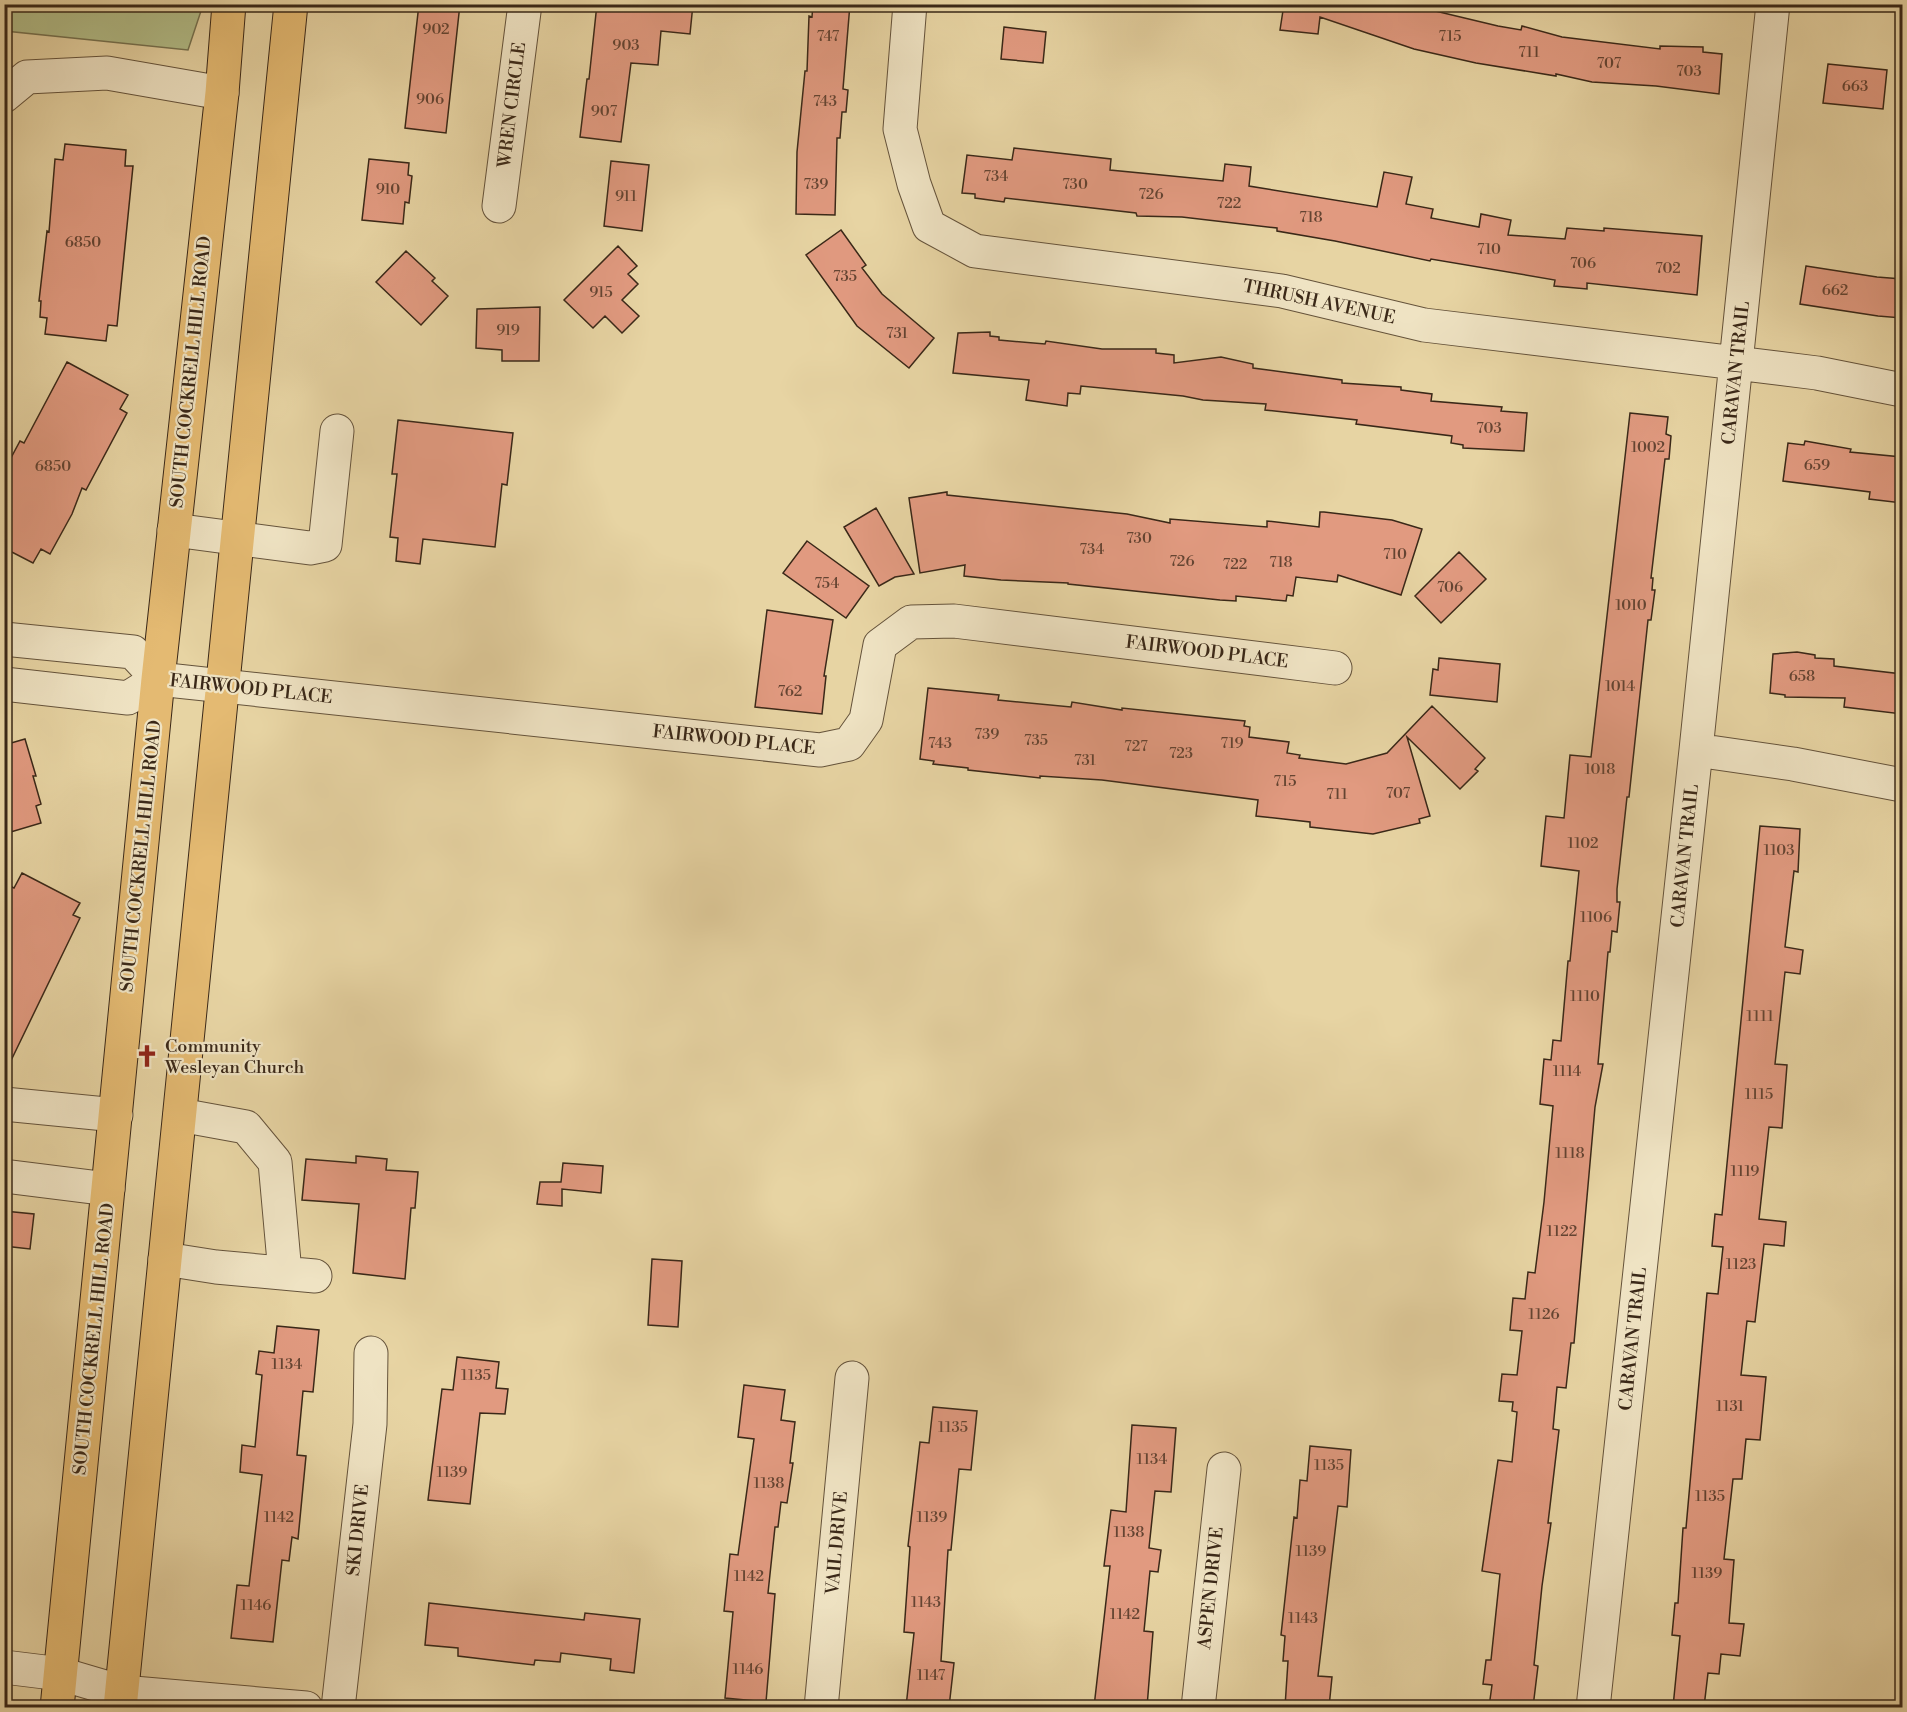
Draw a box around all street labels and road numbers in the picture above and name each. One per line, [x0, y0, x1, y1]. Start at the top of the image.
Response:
street label: WREN CIRCLE [493, 41, 531, 170]
street label: SOUTH COCKRELL HILL ROAD [165, 235, 217, 509]
street label: THRUSH AVENUE [1241, 275, 1397, 329]
street label: CARAVAN TRAIL [1717, 300, 1755, 446]
street label: FAIRWOOD PLACE [1124, 631, 1290, 673]
street label: FAIRWOOD PLACE [168, 669, 334, 709]
street label: SOUTH COCKRELL HILL ROAD [115, 719, 167, 993]
street label: FAIRWOOD PLACE [651, 720, 817, 760]
street label: CARAVAN TRAIL [1666, 783, 1704, 929]
street label: SOUTH COCKRELL HILL ROAD [68, 1202, 120, 1476]
street label: CARAVAN TRAIL [1614, 1266, 1652, 1412]
street label: SKI DRIVE [342, 1483, 374, 1577]
street label: VAIL DRIVE [821, 1490, 853, 1597]
street label: ASPEN DRIVE [1193, 1526, 1229, 1651]

